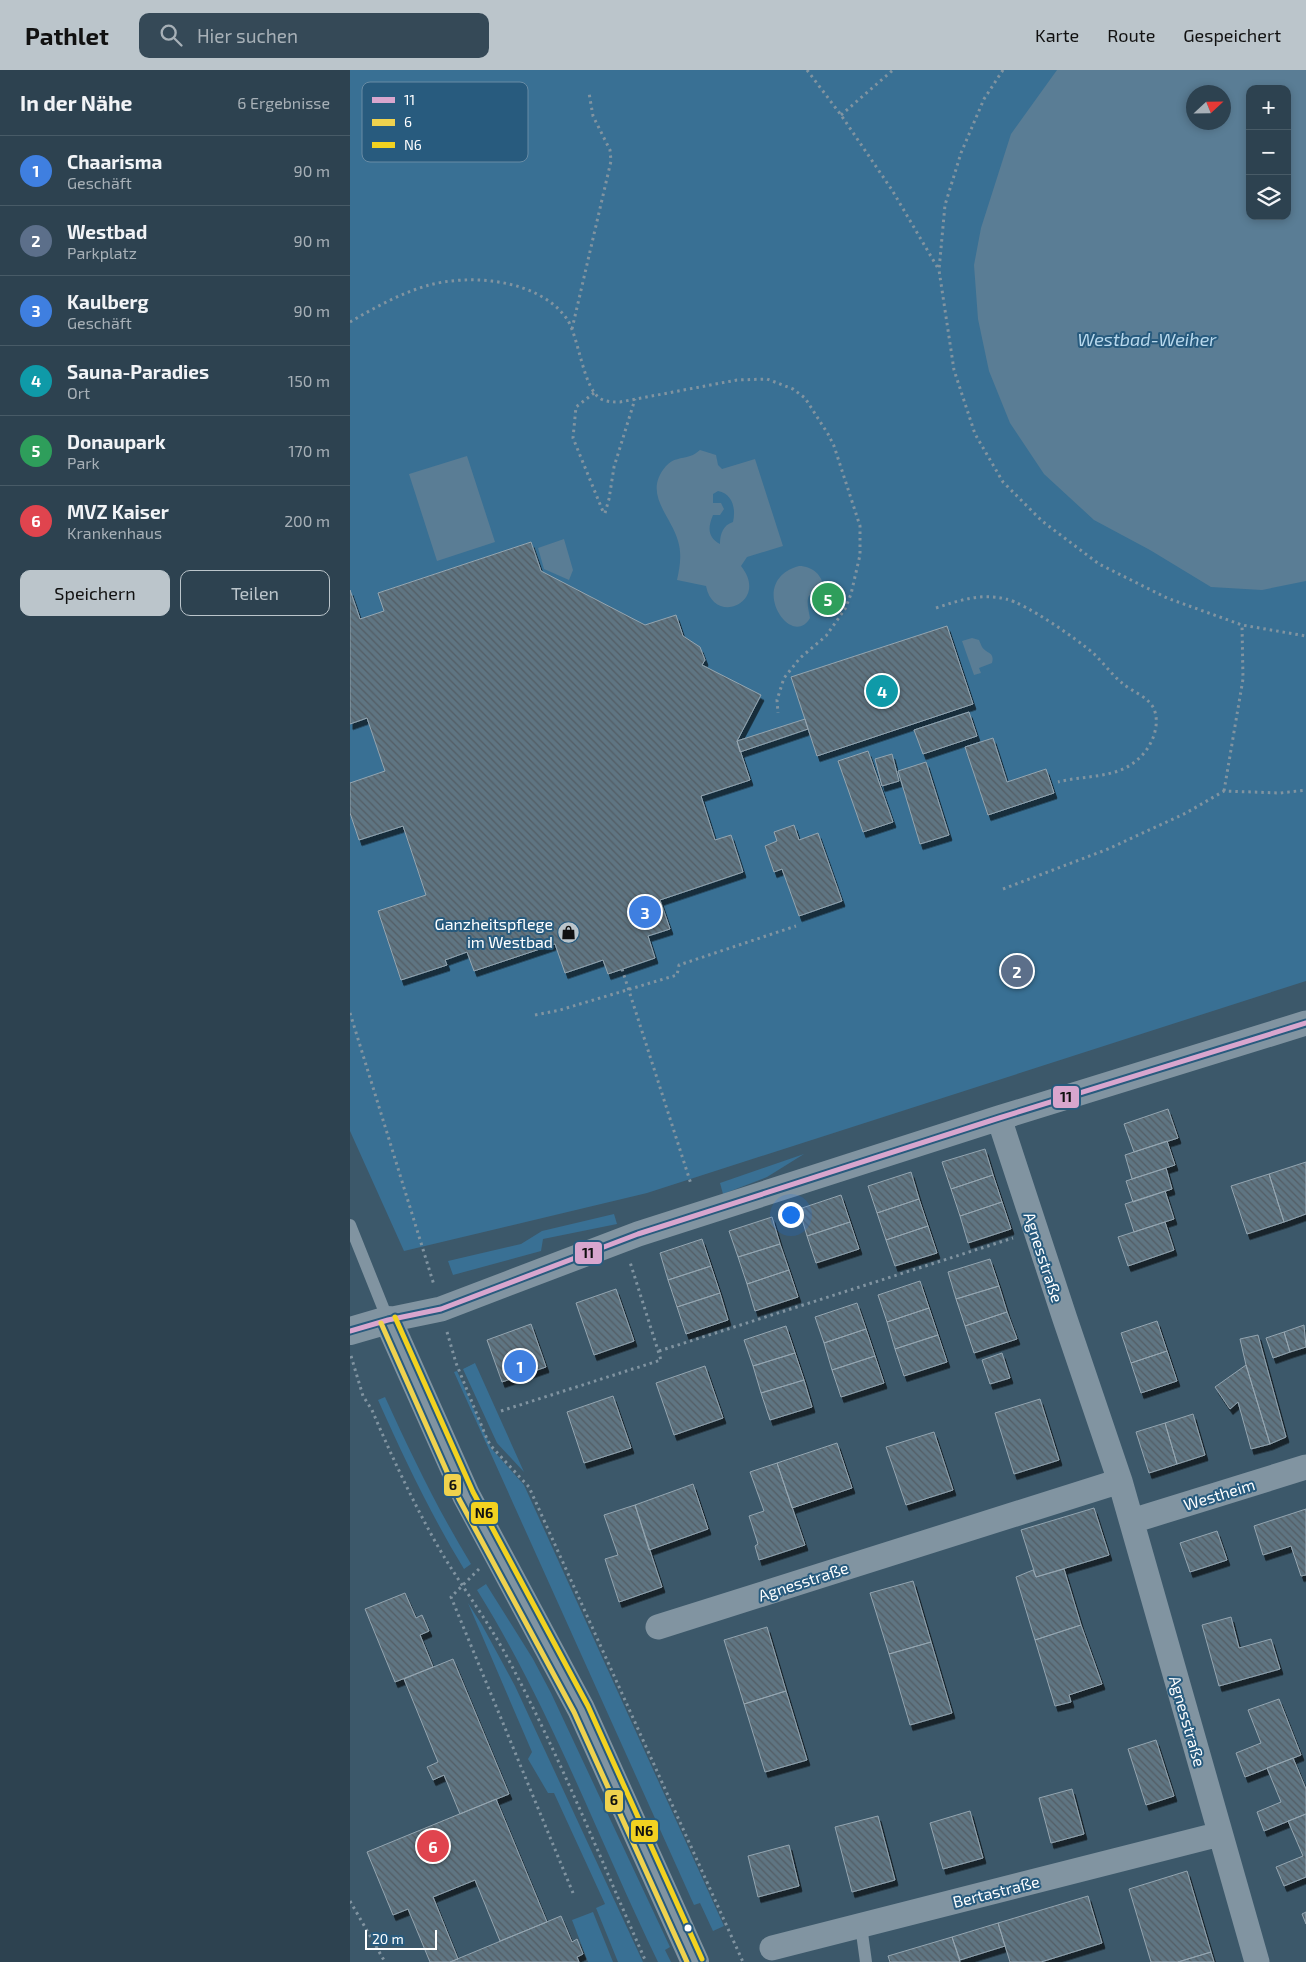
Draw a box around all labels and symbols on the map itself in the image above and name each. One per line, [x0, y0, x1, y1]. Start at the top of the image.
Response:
legend [362, 82, 528, 162]
north arrow [1186, 85, 1231, 130]
text: 11 [404, 91, 415, 108]
text: 6 [404, 113, 412, 130]
text: N6 [404, 136, 422, 153]
water label: Westbad-Weiher [1077, 328, 1217, 350]
pin: 5 [812, 580, 844, 618]
pin: 4 [866, 672, 898, 710]
pin: 3 [629, 893, 661, 931]
place label: Ganzheitspflege im Westbad [435, 914, 553, 951]
shop icon: Ganzheitspflege im Westbad [557, 920, 581, 944]
pin: 2 [1001, 952, 1033, 990]
line badge: 11 [1052, 1085, 1080, 1109]
text: 11 [1060, 1088, 1072, 1105]
your location [778, 1202, 804, 1228]
street label: Agnesstraße [1020, 1209, 1068, 1305]
line badge: 11 [574, 1241, 603, 1265]
text: 11 [582, 1244, 594, 1261]
pin: 1 [504, 1347, 536, 1385]
line badge: 6 [443, 1473, 462, 1497]
street label: Westheim [1181, 1474, 1257, 1514]
text: 6 [449, 1476, 457, 1493]
line badge: N6 [470, 1501, 499, 1525]
text: N6 [475, 1504, 493, 1521]
street label: Agnesstraße [755, 1557, 851, 1605]
street label: Agnesstraße [1166, 1673, 1210, 1769]
line badge: 6 [604, 1789, 624, 1813]
text: 6 [610, 1791, 618, 1808]
line badge: N6 [630, 1819, 659, 1843]
text: N6 [635, 1822, 653, 1839]
pin: 6 [417, 1827, 449, 1865]
street label: Bertastraße [951, 1871, 1041, 1911]
unlabelled marker [683, 1923, 693, 1933]
scale bar [365, 1927, 438, 1950]

